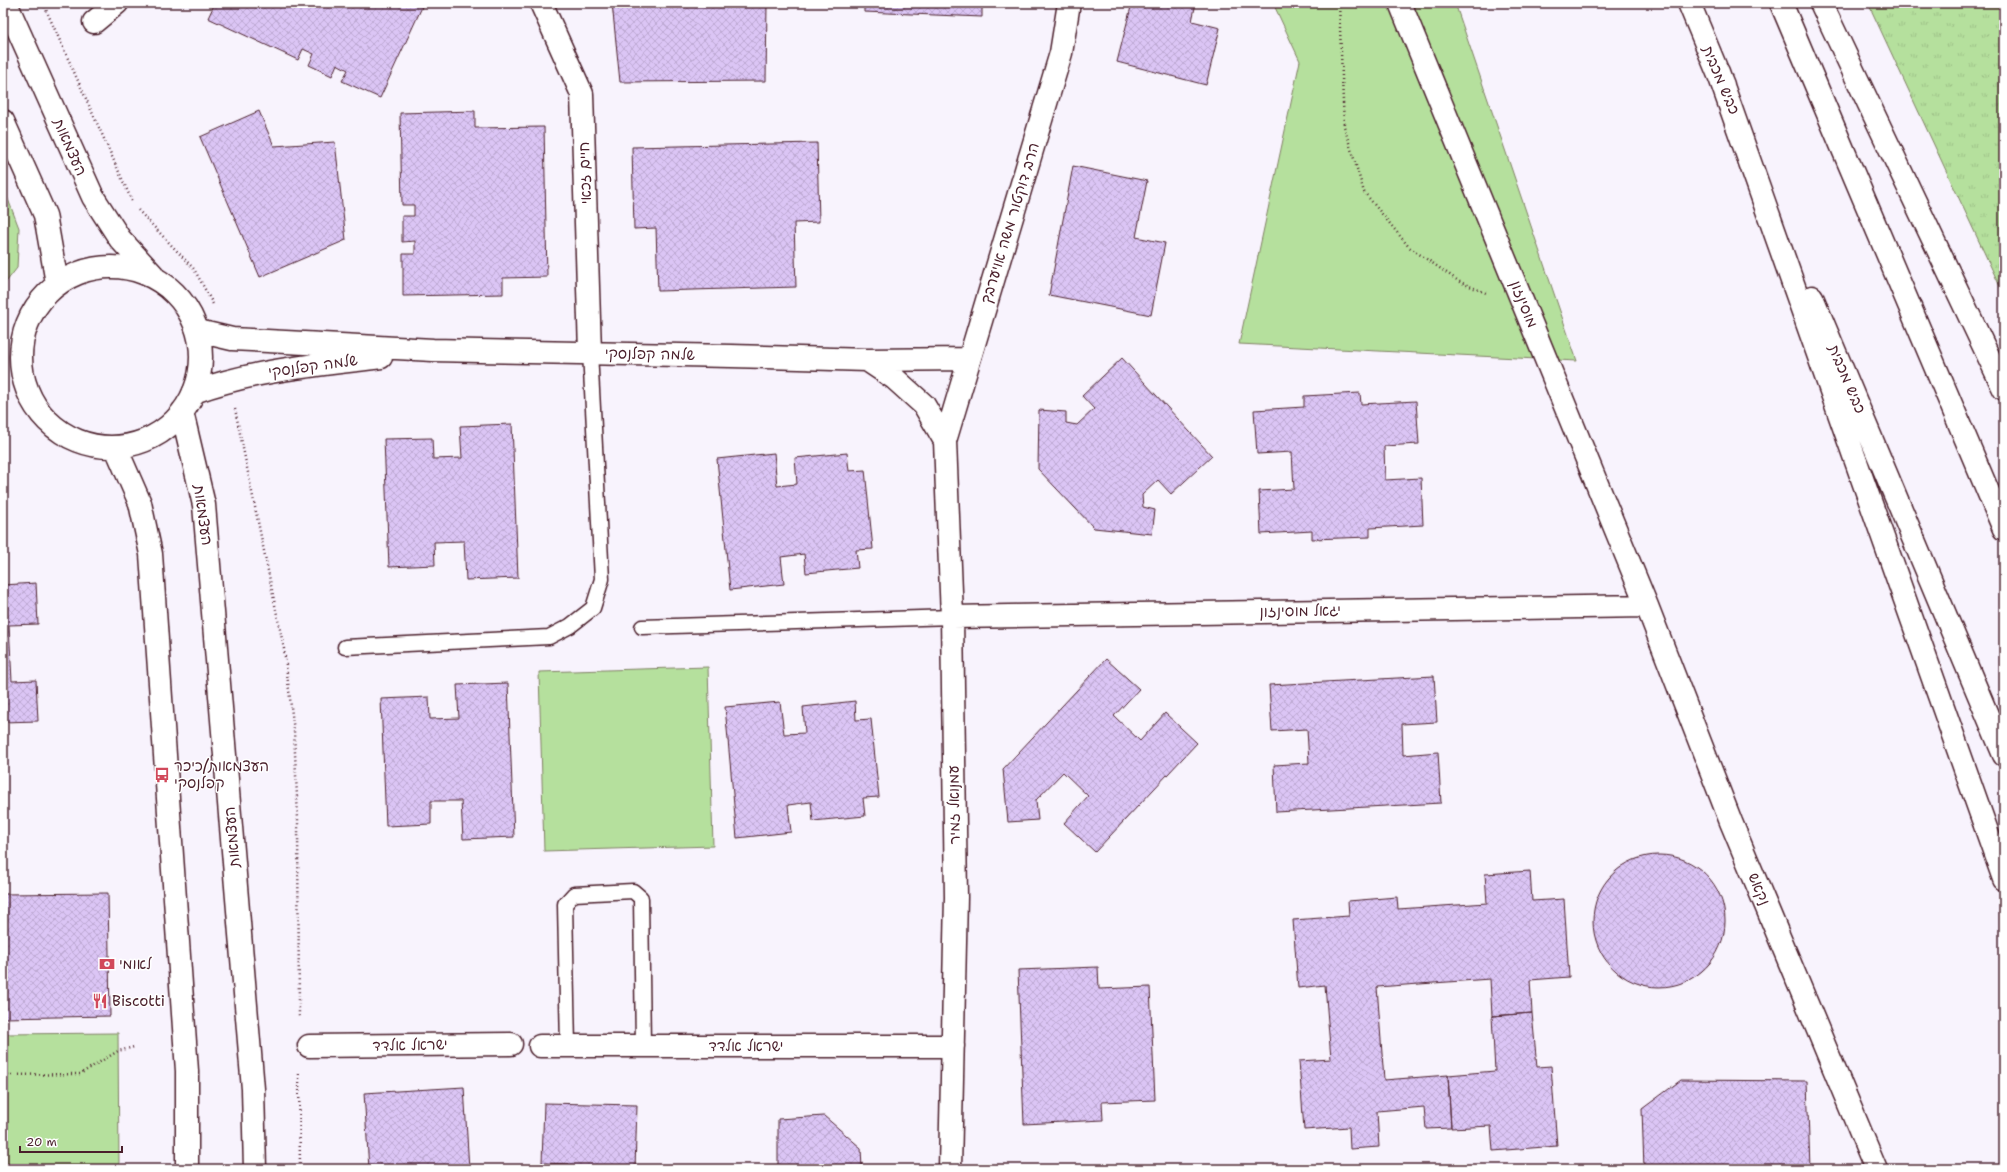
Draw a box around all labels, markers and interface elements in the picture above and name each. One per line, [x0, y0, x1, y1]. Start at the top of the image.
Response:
street label: כביש מכבית [1697, 42, 1744, 117]
street label: העצמאות [48, 114, 92, 179]
street label: הרב דוקטור משה אויערבך [976, 140, 1044, 306]
street label: חיים זכאי [574, 141, 596, 205]
street label: מוסינזון [1505, 277, 1543, 331]
street label: כביש מכבית [1823, 341, 1870, 416]
street label: שלמה קפלנסקי [605, 343, 696, 365]
street label: שלמה קפלנסקי [267, 350, 359, 382]
street label: העצמאות [189, 482, 217, 547]
street label: יגאל מוסינזון [1259, 600, 1341, 622]
place label: העצמאות/כיכר קפלנסקי [174, 756, 269, 793]
street label: עמנואל זמיר [943, 765, 965, 845]
bus stop icon: העצמאות/כיכר קפלנסקי [153, 766, 171, 784]
street label: העצמאות [219, 806, 245, 869]
street label: נקאש [1743, 870, 1775, 908]
place label: לאומי [119, 954, 152, 974]
bank icon: לאומי [98, 955, 116, 973]
place label: Biscotti [112, 991, 165, 1011]
restaurant icon: Biscotti [91, 992, 109, 1010]
street label: ישראל אלדד [372, 1034, 448, 1056]
street label: ישראל אלדד [709, 1036, 783, 1056]
scale bar [20, 1128, 122, 1154]
text: 20 m [26, 1134, 57, 1150]

